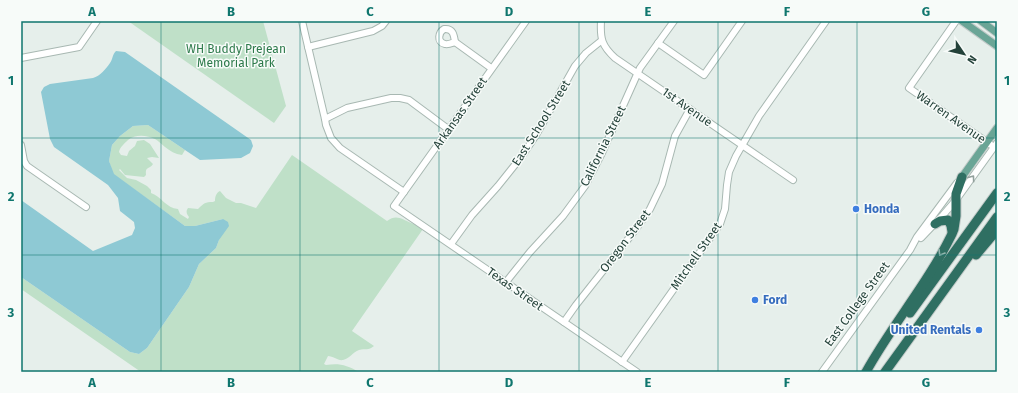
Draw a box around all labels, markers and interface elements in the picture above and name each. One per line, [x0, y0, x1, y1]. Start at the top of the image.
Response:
text: A [87, 4, 96, 19]
text: B [227, 4, 235, 19]
text: C [366, 4, 374, 19]
text: D [505, 4, 514, 19]
text: E [645, 4, 652, 19]
text: F [784, 4, 791, 19]
text: G [922, 4, 930, 19]
north arrow [944, 34, 984, 74]
park label: WH Buddy Prejean Memorial Park [186, 42, 286, 70]
text: N [964, 53, 979, 66]
text: 1 [8, 73, 14, 88]
text: 1 [1004, 73, 1010, 88]
street label: Arkansas Street [430, 74, 490, 152]
street label: East School Street [509, 77, 573, 168]
street label: 1st Avenue [659, 85, 715, 129]
street label: Warren Avenue [914, 88, 988, 146]
street label: California Street [577, 103, 629, 189]
one-way arrow [967, 175, 975, 182]
text: 2 [8, 189, 15, 204]
text: 2 [1004, 189, 1011, 204]
place label: Honda [864, 202, 900, 216]
marker: Honda [851, 204, 861, 214]
street label: Oregon Street [597, 206, 654, 275]
street label: Mitchell Street [668, 219, 725, 292]
one-way arrow [939, 249, 946, 256]
street label: East College Street [822, 258, 893, 349]
street label: Texas Street [484, 265, 546, 314]
place label: Ford [763, 293, 787, 307]
marker: Ford [750, 295, 760, 305]
text: 3 [7, 305, 15, 320]
text: 3 [1003, 305, 1011, 320]
place label: United Rentals [891, 323, 971, 337]
marker: United Rentals [974, 325, 984, 335]
text: A [87, 375, 96, 390]
text: B [227, 375, 235, 390]
text: C [366, 375, 374, 390]
text: D [505, 375, 514, 390]
text: E [645, 375, 652, 390]
text: F [784, 375, 791, 390]
text: G [922, 375, 930, 390]

